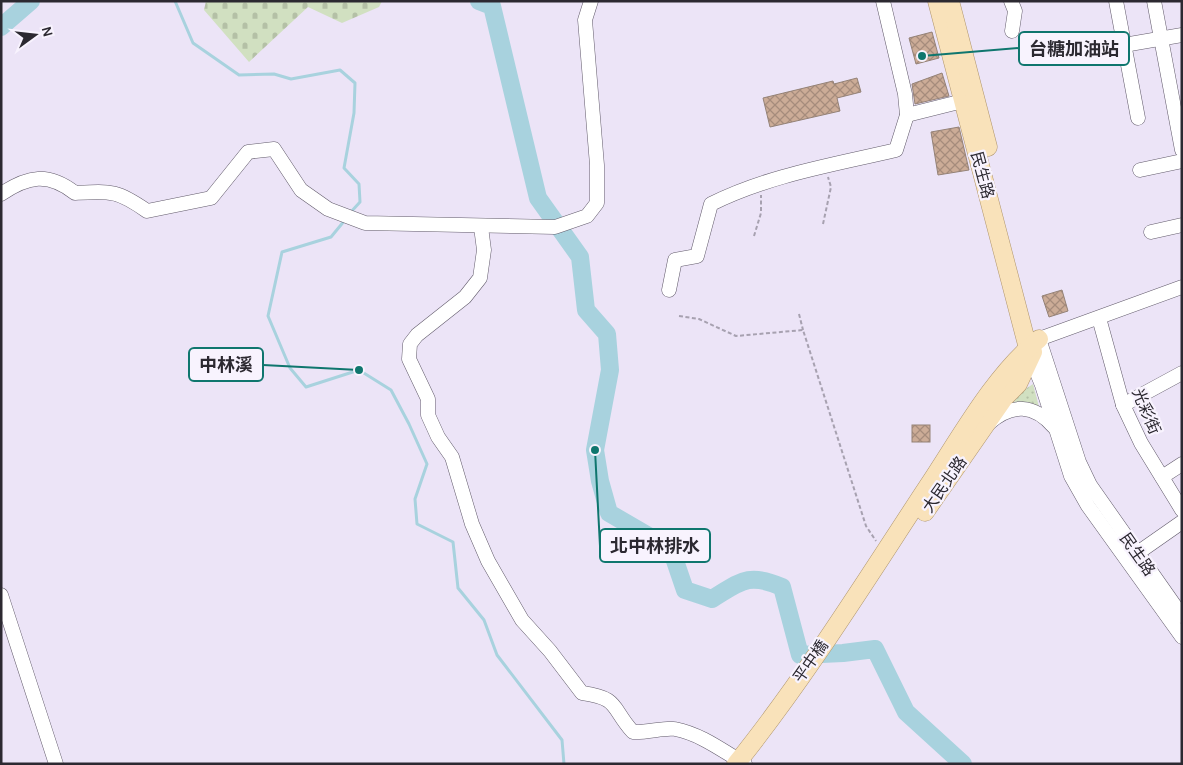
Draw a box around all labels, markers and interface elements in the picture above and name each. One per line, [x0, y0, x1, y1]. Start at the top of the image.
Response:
north arrow [10, 10, 60, 60]
text: N [38, 25, 57, 39]
callout: 台糖加油站 [1019, 32, 1129, 65]
text: 台糖加油站 [1029, 38, 1119, 60]
street label: 民生路 [967, 149, 998, 201]
callout: 中林溪 [189, 348, 263, 381]
text: 中林溪 [199, 354, 253, 376]
street label: 光彩街 [1128, 385, 1165, 437]
street label: 大民北路 [918, 453, 971, 516]
callout: 北中林排水 [600, 529, 710, 562]
street label: 民生路 [1116, 529, 1159, 579]
text: 北中林排水 [610, 535, 700, 557]
street label: 平中橋 [789, 636, 832, 686]

